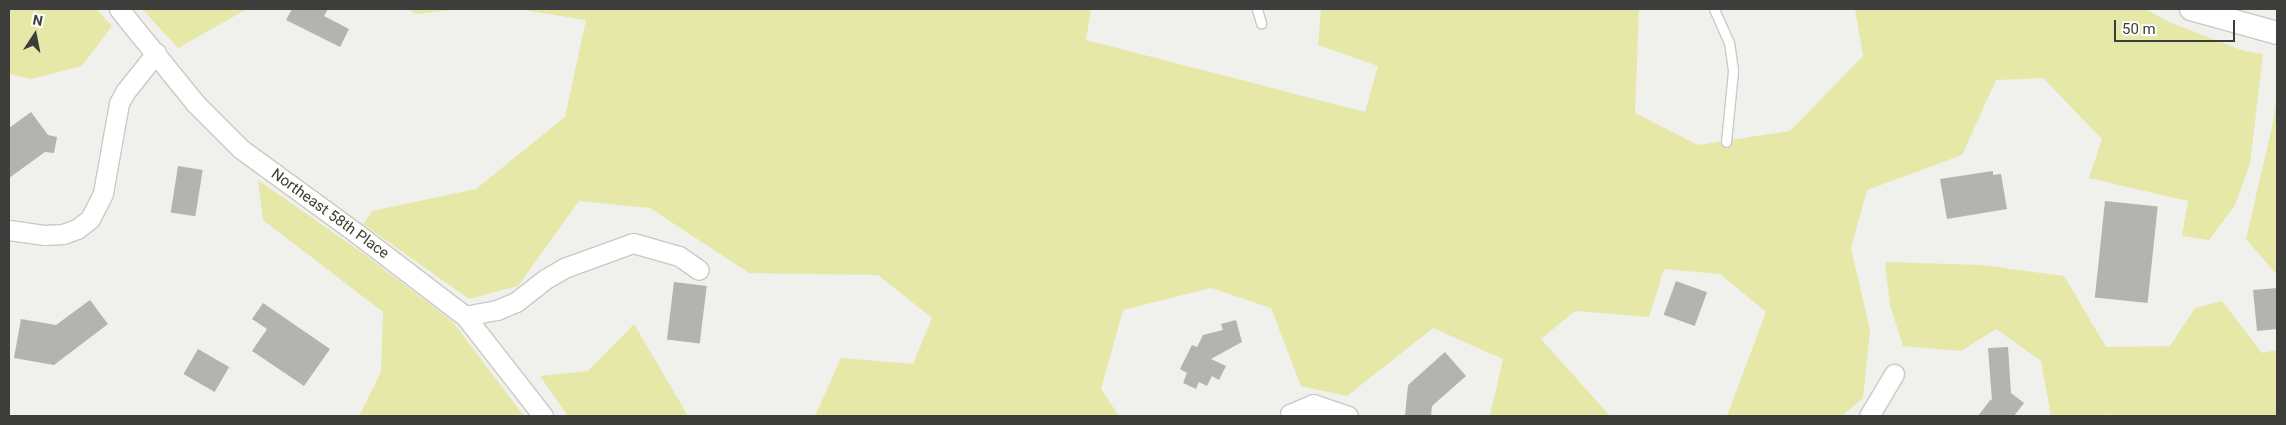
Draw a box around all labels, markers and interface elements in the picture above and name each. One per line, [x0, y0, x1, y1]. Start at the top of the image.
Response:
north arrow [10, 10, 60, 60]
scale bar [2116, 10, 2237, 42]
text: N [31, 11, 44, 29]
text: 50 m [2122, 20, 2156, 38]
street label: Northeast 58th Place [268, 165, 392, 263]

